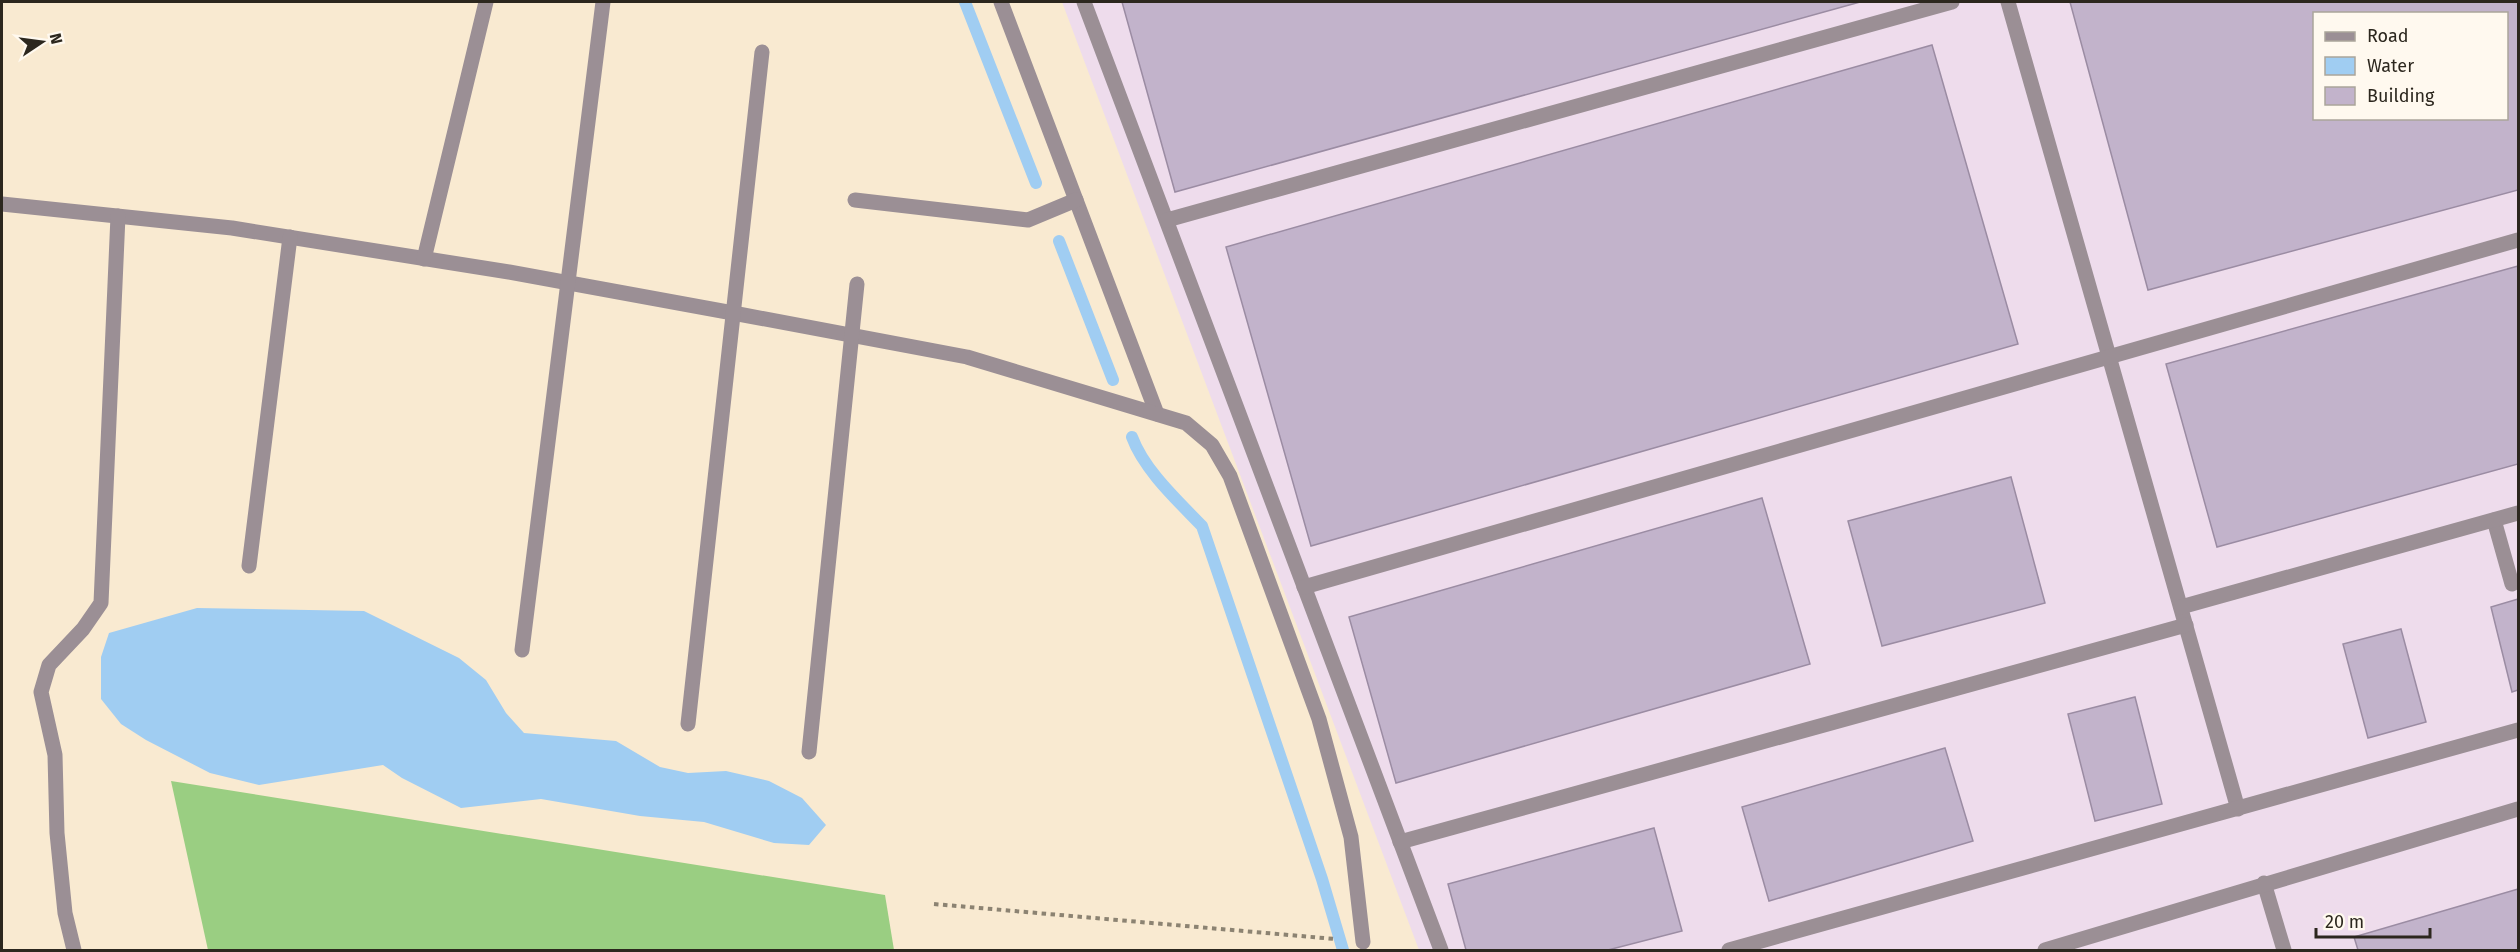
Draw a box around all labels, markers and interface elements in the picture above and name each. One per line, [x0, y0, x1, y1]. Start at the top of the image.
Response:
north arrow [12, 12, 72, 72]
legend [2313, 12, 2508, 120]
text: Road [2367, 25, 2409, 47]
text: N [46, 31, 67, 46]
text: Water [2367, 55, 2414, 77]
text: Building [2367, 85, 2435, 107]
scale bar [2316, 901, 2430, 939]
text: 20 m [2325, 911, 2364, 933]

